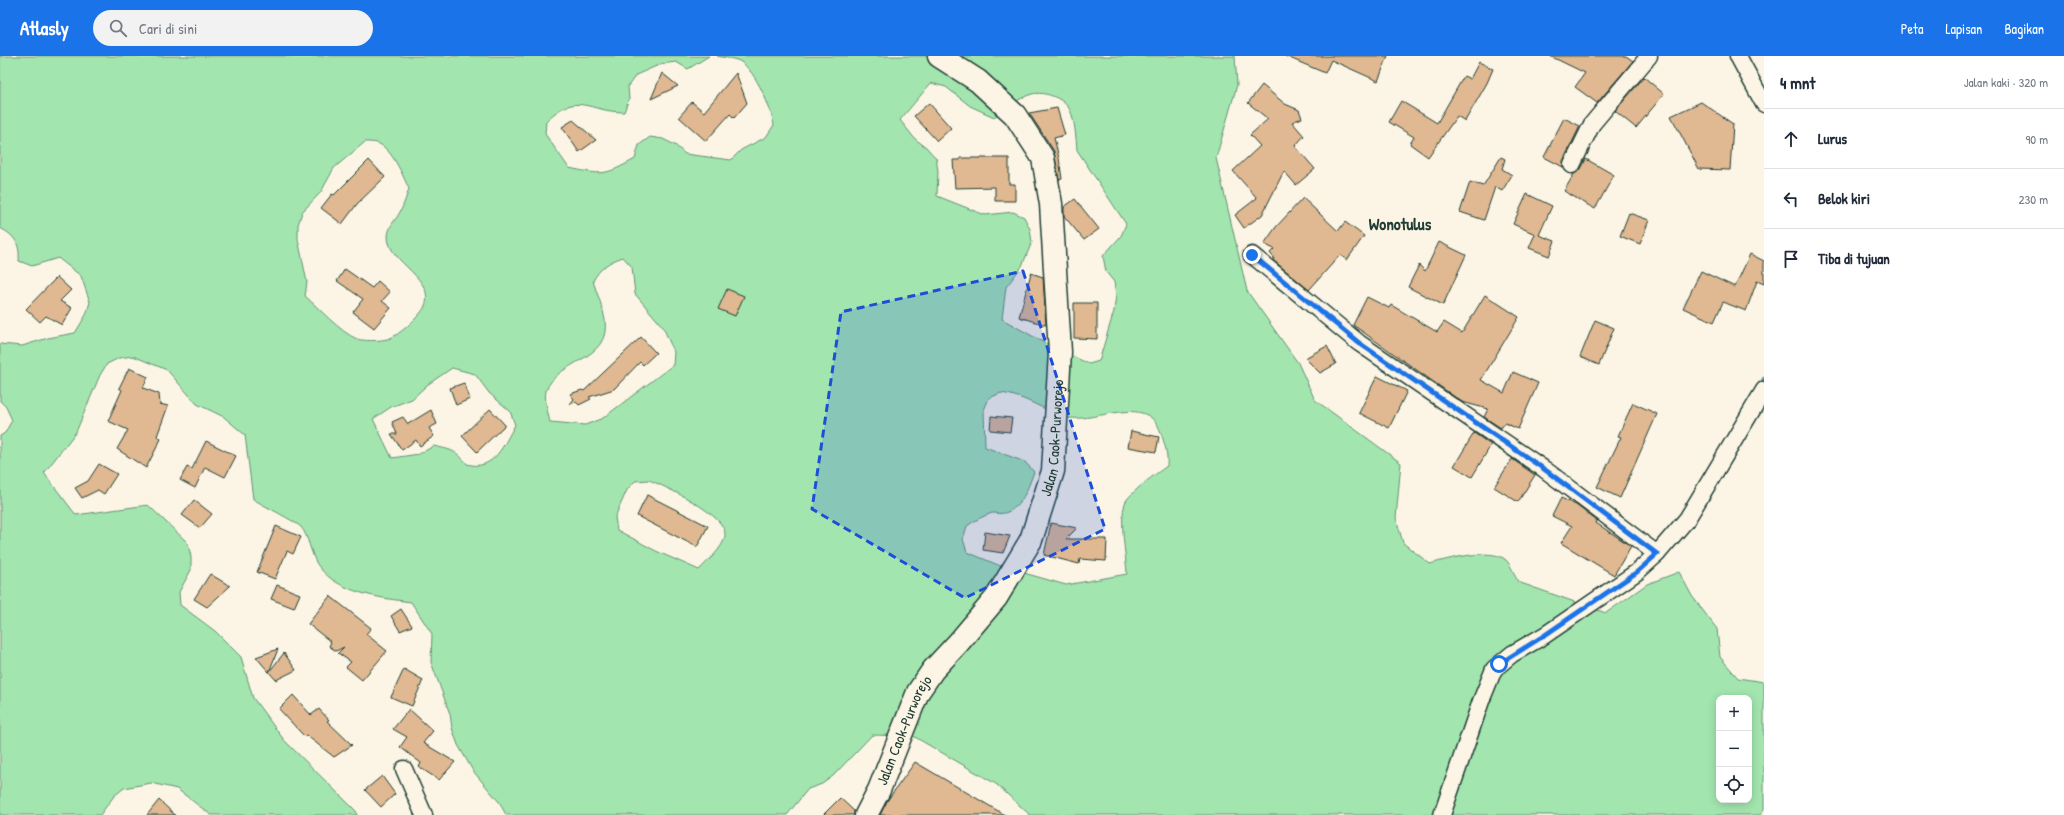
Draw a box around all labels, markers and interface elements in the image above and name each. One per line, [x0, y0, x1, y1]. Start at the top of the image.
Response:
search box [93, 10, 373, 46]
text: Atlasly [20, 15, 69, 41]
icon: search [107, 17, 129, 39]
text: Cari di sini [139, 18, 197, 39]
text: Peta [1901, 19, 1923, 38]
text: Lapisan [1945, 19, 1982, 38]
text: Bagikan [2004, 19, 2044, 38]
text: 4 mnt [1780, 71, 1815, 94]
text: Jalan kaki · 320 m [1964, 73, 2048, 91]
icon: ahead [1780, 128, 1802, 150]
text: Lurus [1818, 128, 1847, 149]
text: 90 m [2026, 130, 2048, 148]
icon: left [1780, 188, 1802, 210]
text: Belok kiri [1818, 188, 1870, 209]
text: 230 m [2018, 190, 2048, 208]
district label: Wonotulus [1369, 212, 1432, 235]
route end [1243, 246, 1261, 264]
icon: arrive [1780, 248, 1802, 270]
text: Tiba di tujuan [1818, 248, 1890, 269]
street label: Jalan Caok-Purworejo [1035, 379, 1068, 499]
route start [1490, 655, 1508, 673]
street label: Jalan Caok-Purworejo [871, 671, 936, 788]
map controls [1716, 695, 1752, 803]
button: + [1716, 695, 1752, 731]
button: − [1716, 731, 1752, 767]
button: locate [1716, 767, 1752, 803]

